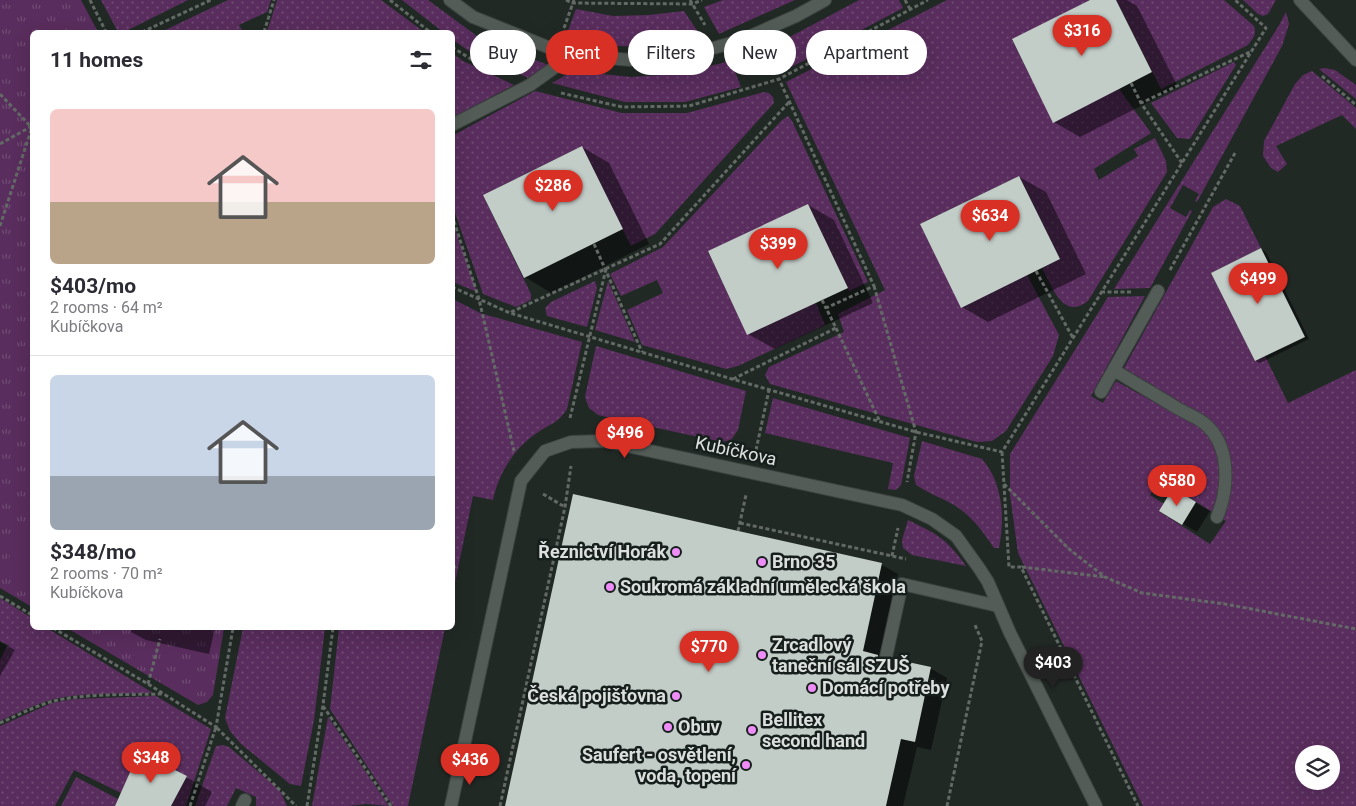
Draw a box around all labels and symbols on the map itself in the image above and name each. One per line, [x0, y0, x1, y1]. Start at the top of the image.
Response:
pin: $316 [1052, 15, 1112, 57]
pin: $286 [523, 170, 583, 212]
pin: $634 [960, 200, 1020, 242]
pin: $399 [748, 228, 808, 270]
pin: $499 [1228, 262, 1288, 305]
pin: $496 [595, 416, 655, 459]
street label: Kubíčkova [694, 432, 779, 469]
pin: $580 [1147, 464, 1207, 507]
place label: Řeznictví Horák [538, 541, 666, 562]
marker: Řeznictví Horák [670, 546, 682, 558]
place label: Brno 35 [772, 551, 835, 572]
marker: Brno 35 [756, 556, 768, 568]
place label: Soukromá základní umělecká škola [620, 576, 906, 597]
marker: Soukromá základní umělecká škola [604, 581, 616, 593]
pin: $770 [679, 630, 739, 673]
place label: Zrcadlový taneční sál SZUŠ [772, 634, 909, 676]
pin: $403 [1023, 646, 1083, 689]
marker: Zrcadlový taneční sál SZUŠ [756, 649, 768, 661]
place label: Domácí potřeby [822, 677, 950, 698]
marker: Domácí potřeby [806, 682, 818, 694]
place label: Česká pojišťovna [527, 685, 666, 706]
marker: Česká pojišťovna [670, 690, 682, 702]
place label: Bellitex second hand [762, 709, 865, 751]
place label: Obuv [678, 716, 720, 737]
marker: Obuv [662, 721, 674, 733]
marker: Bellitex second hand [746, 724, 758, 736]
pin: $348 [121, 742, 181, 784]
pin: $436 [440, 744, 500, 786]
place label: Saufert - osvětlení, voda, topení [582, 744, 737, 786]
marker: Saufert - osvětlení, voda, topení [740, 759, 752, 771]

